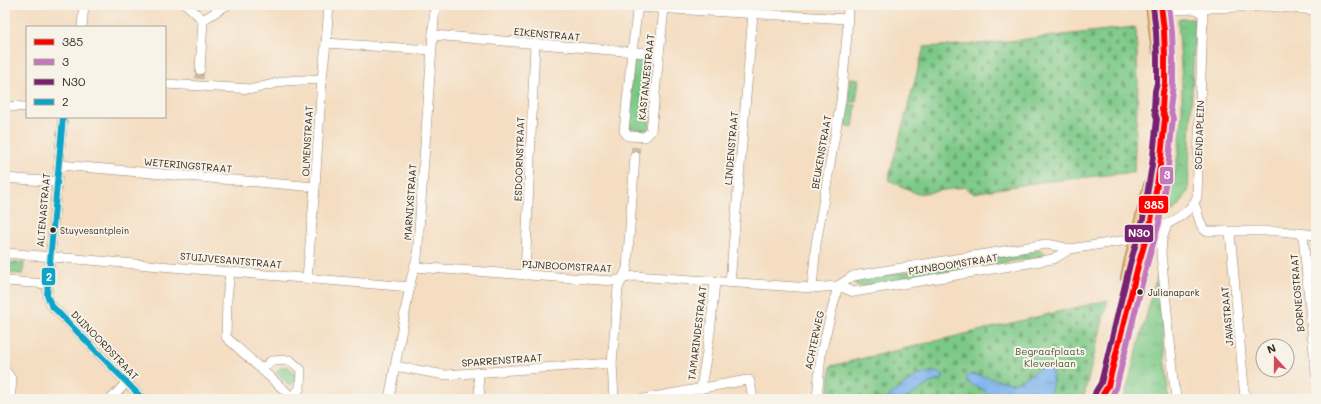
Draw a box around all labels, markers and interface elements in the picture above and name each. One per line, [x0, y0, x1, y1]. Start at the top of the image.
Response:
street label: EIKENSTRAAT [513, 24, 581, 44]
legend [26, 26, 166, 118]
text: 385 [62, 33, 83, 49]
street label: KASTANJESTRAAT [635, 33, 658, 121]
text: 3 [62, 53, 69, 69]
text: N30 [62, 73, 86, 89]
text: 2 [62, 93, 69, 109]
street label: SOENDAPLEIN [1191, 100, 1207, 170]
street label: OLMENSTRAAT [298, 105, 316, 177]
street label: LINDENSTRAAT [721, 110, 741, 185]
street label: BEUKENSTRAAT [808, 114, 834, 190]
street label: ESDOORNSTRAAT [511, 116, 527, 202]
street label: WETERINGSTRAAT [143, 154, 233, 176]
street label: MARNIXSTRAAT [400, 163, 420, 241]
line badge: 3 [1159, 166, 1174, 185]
text: 3 [1164, 167, 1171, 182]
street label: ALTENASTRAAT [33, 172, 53, 248]
line badge: 385 [1138, 195, 1169, 214]
text: 385 [1144, 197, 1164, 212]
line badge: N30 [1124, 224, 1154, 243]
marker: Stuyvesantplein [48, 225, 58, 235]
place label: Stuyvesantplein [60, 225, 129, 236]
text: N30 [1128, 225, 1150, 240]
street label: STUIJVESANTSTRAAT [179, 249, 283, 271]
street label: PIJNBOOMSTRAAT [907, 250, 999, 278]
street label: BORNEOSTRAAT [1287, 253, 1307, 333]
street label: PIJNBOOMSTRAAT [521, 257, 613, 275]
line badge: 2 [41, 267, 56, 286]
text: 2 [46, 269, 52, 284]
street label: TAMARINDESTRAAT [684, 284, 710, 381]
street label: JAVASTRAAT [1217, 285, 1237, 346]
marker: Julianapark [1135, 287, 1145, 297]
place label: Julianapark [1148, 287, 1200, 298]
street label: DUINOORDSTRAAT [68, 307, 142, 383]
street label: ACHTERWEG [801, 309, 827, 371]
north arrow [1255, 338, 1295, 378]
text: N [1265, 340, 1278, 357]
park label: Begraafplaats Kleverlaan [1015, 344, 1085, 370]
street label: SPARRENSTRAAT [461, 350, 543, 370]

